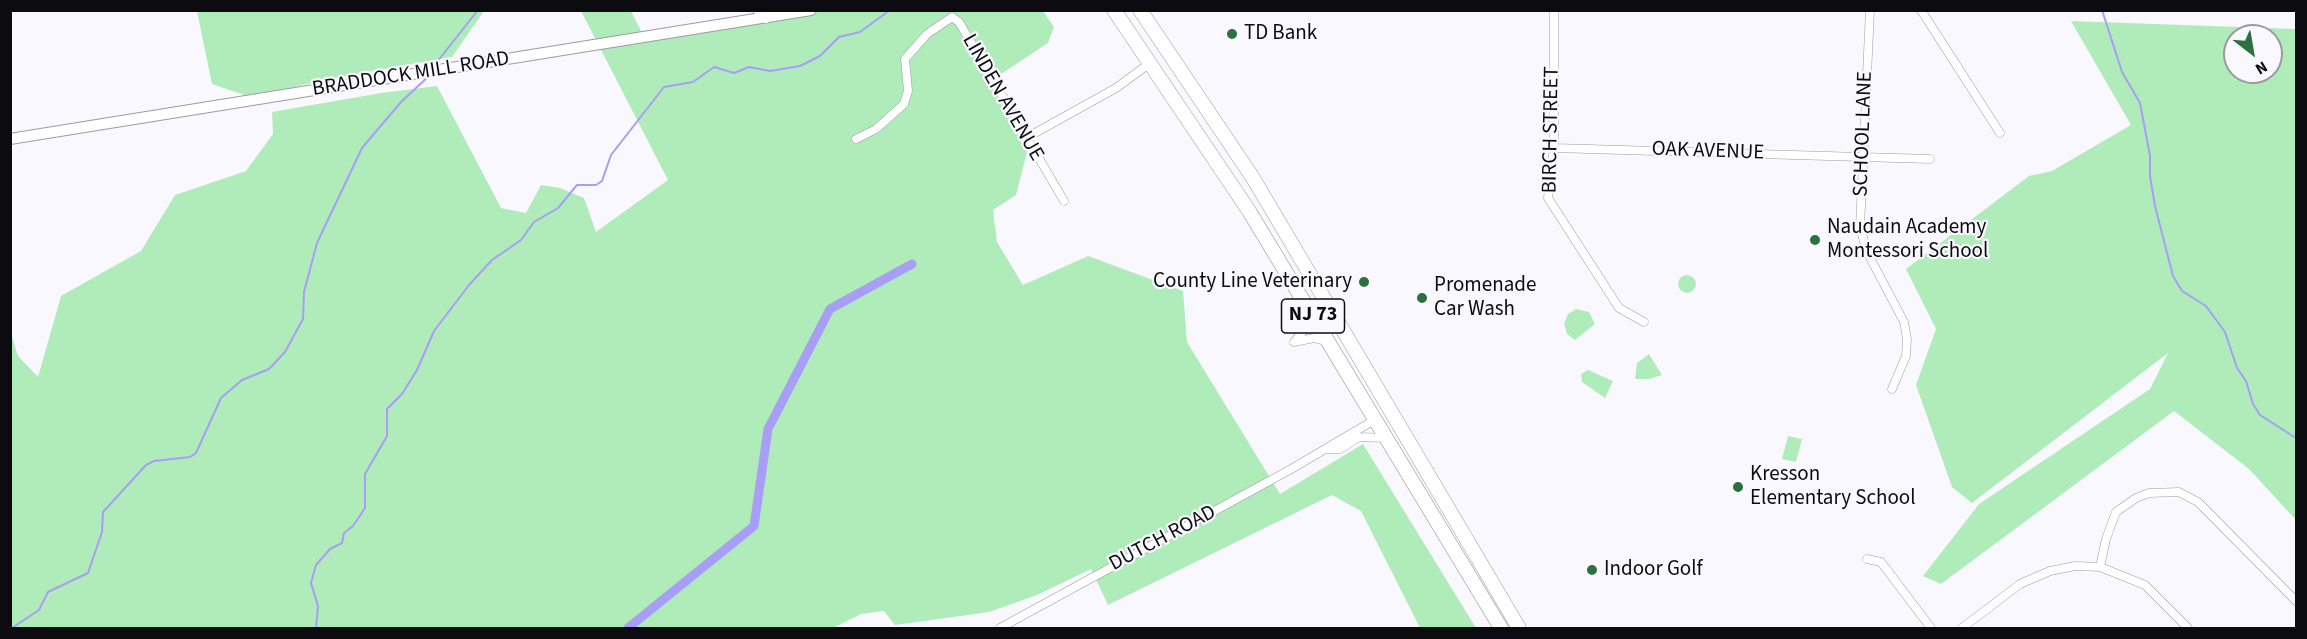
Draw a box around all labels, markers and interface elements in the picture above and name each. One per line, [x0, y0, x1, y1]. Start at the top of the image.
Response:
place label: TD Bank [1244, 21, 1317, 47]
north arrow [2223, 24, 2283, 84]
marker: TD Bank [1225, 27, 1239, 41]
street label: LINDEN AVENUE [956, 30, 1048, 166]
street label: BRADDOCK MILL ROAD [311, 47, 511, 103]
text: N [2251, 56, 2271, 80]
street label: BIRCH STREET [1538, 66, 1566, 194]
street label: SCHOOL LANE [1849, 71, 1879, 197]
street label: OAK AVENUE [1651, 137, 1765, 167]
place label: Naudain Academy Montessori School [1827, 215, 1988, 265]
marker: Naudain Academy Montessori School [1808, 233, 1822, 247]
place label: County Line Veterinary [1153, 269, 1352, 295]
place label: Promenade Car Wash [1434, 273, 1536, 323]
marker: County Line Veterinary [1357, 275, 1371, 289]
marker: Promenade Car Wash [1415, 291, 1429, 305]
road number: NJ 73 [1282, 299, 1344, 333]
place label: Kresson Elementary School [1750, 462, 1916, 512]
marker: Kresson Elementary School [1731, 480, 1745, 494]
street label: DUTCH ROAD [1105, 500, 1221, 578]
place label: Indoor Golf [1604, 557, 1703, 583]
marker: Indoor Golf [1585, 563, 1599, 577]

